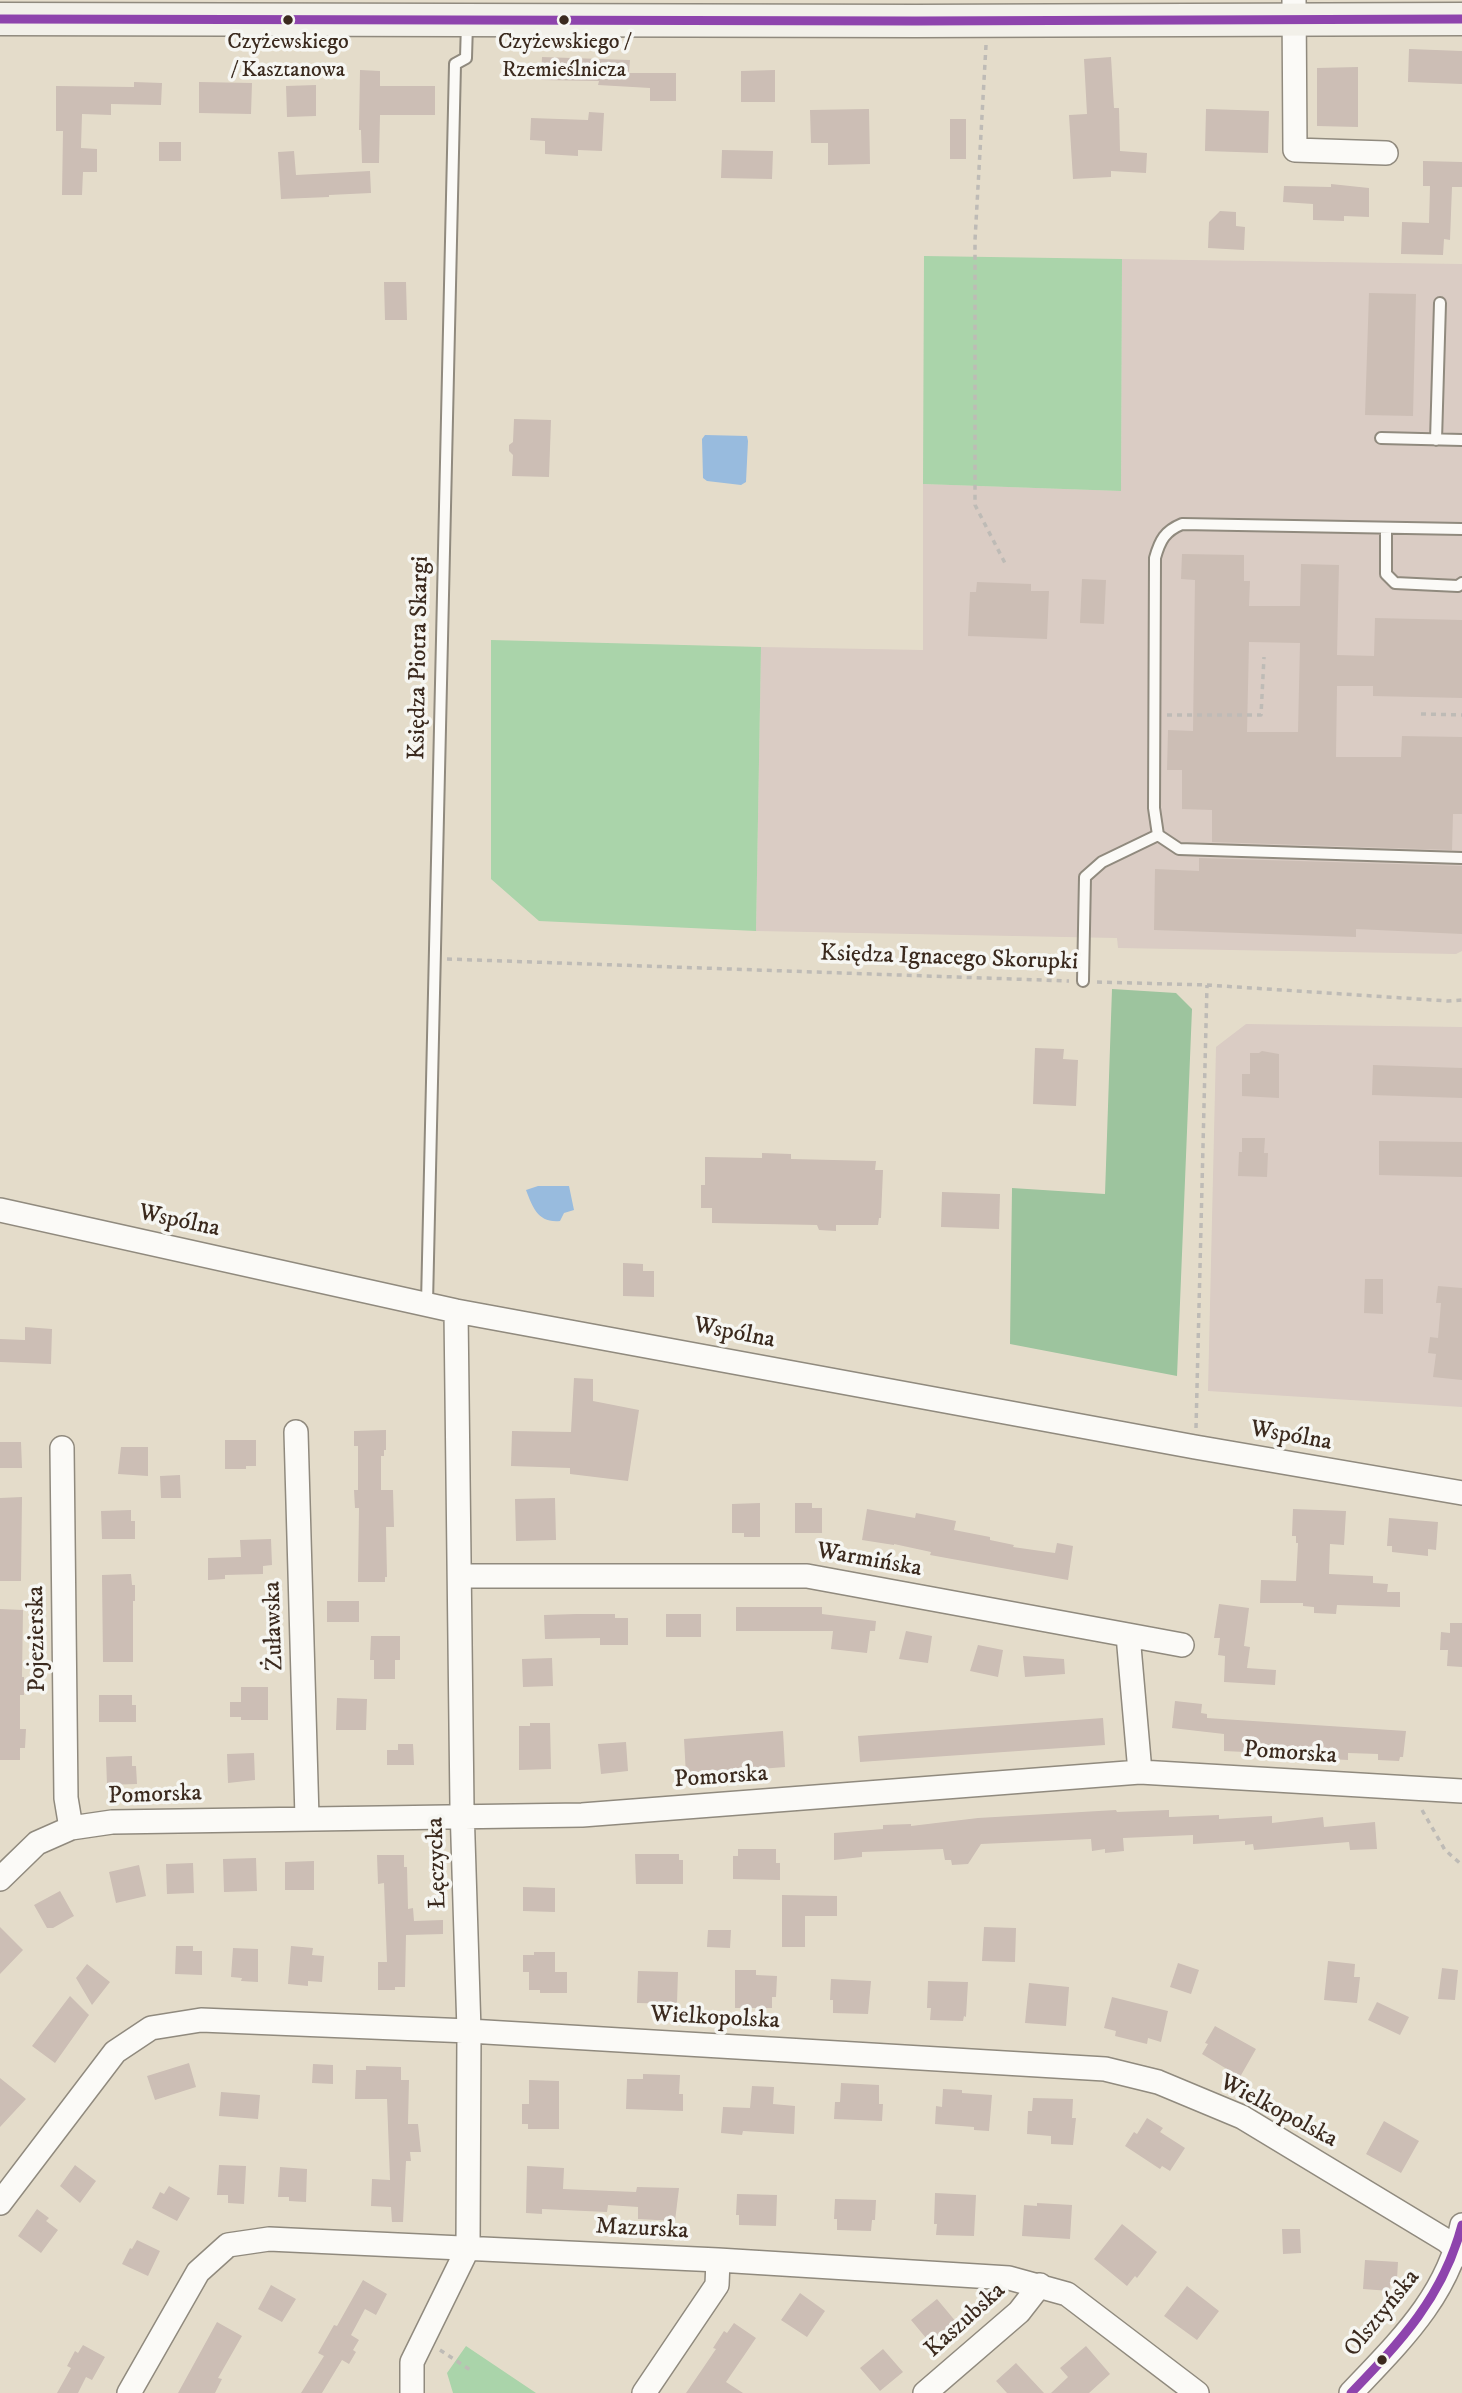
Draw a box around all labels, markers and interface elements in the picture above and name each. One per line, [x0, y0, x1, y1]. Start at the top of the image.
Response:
marker: Czyżewskiego / Kasztanowa [281, 13, 295, 27]
marker: Czyżewskiego / Rzemieślnicza [557, 13, 571, 27]
place label: Czyżewskiego / Kasztanowa [227, 30, 349, 82]
place label: Czyżewskiego / Rzemieślnicza [498, 30, 630, 82]
street label: Księdza Piotra Skargi [404, 556, 436, 760]
street label: Księdza Ignacego Skorupki [819, 940, 1079, 978]
street label: Wspólna [136, 1199, 222, 1245]
street label: Wspólna [691, 1312, 777, 1356]
street label: Wspólna [1248, 1416, 1334, 1458]
street label: Warmińska [814, 1538, 924, 1584]
street label: Żuławska [259, 1581, 291, 1671]
street label: Pojezierska [23, 1586, 53, 1692]
street label: Pomorska [1242, 1736, 1338, 1772]
street label: Pomorska [673, 1760, 769, 1796]
street label: Pomorska [108, 1780, 202, 1812]
street label: Łęczycka [422, 1817, 454, 1909]
street label: Wielkopolska [650, 2001, 780, 2037]
street label: Wielkopolska [1214, 2069, 1342, 2155]
street label: Mazurska [595, 2213, 689, 2247]
street label: Olsztyńska [1339, 2264, 1427, 2364]
street label: Kaszubska [920, 2277, 1012, 2365]
unlabelled marker [1375, 2353, 1389, 2367]

